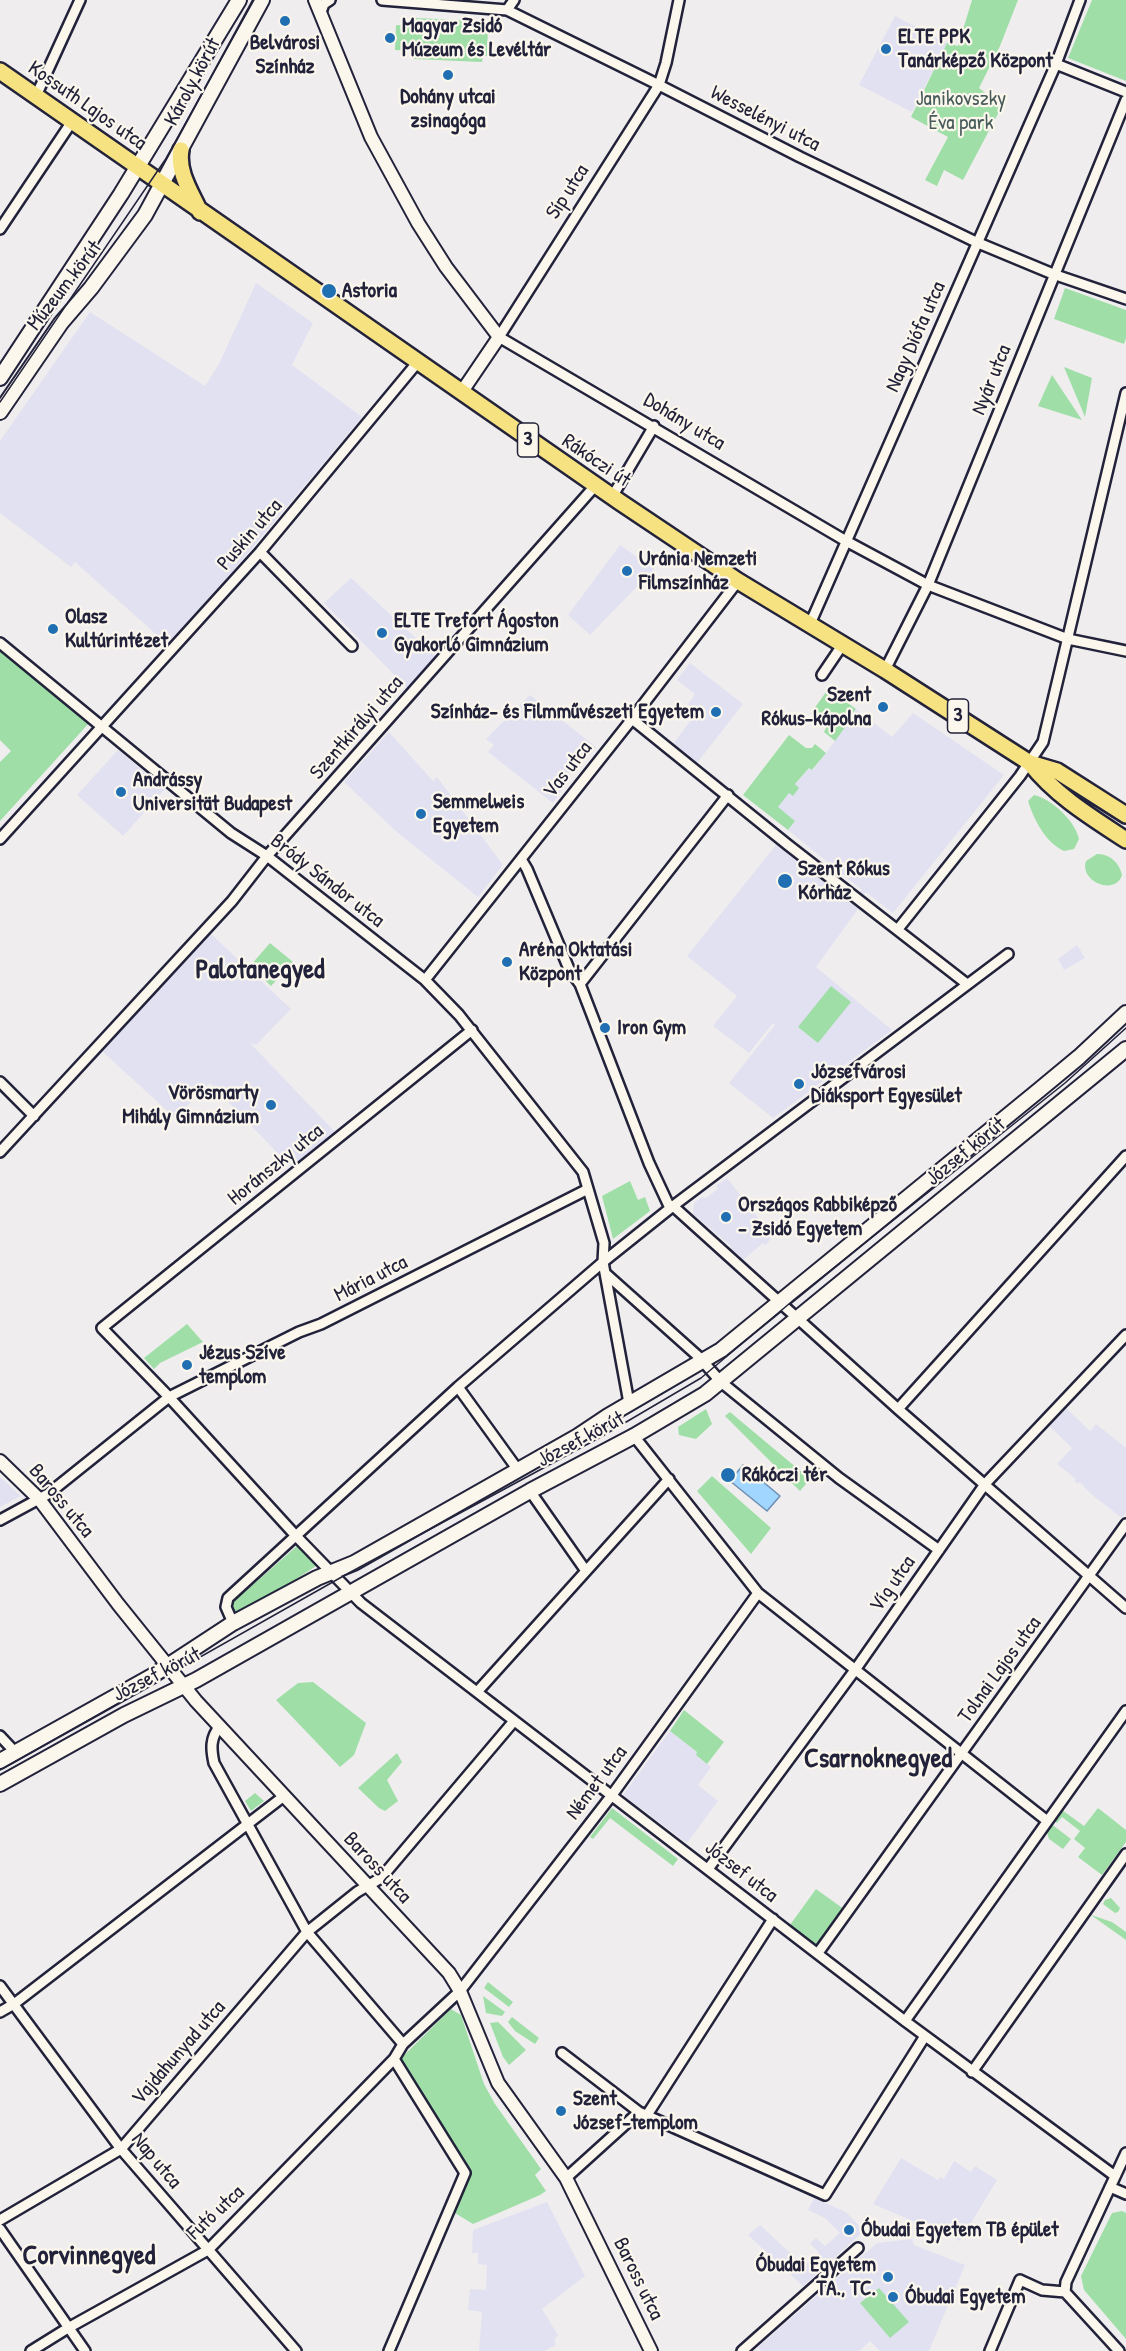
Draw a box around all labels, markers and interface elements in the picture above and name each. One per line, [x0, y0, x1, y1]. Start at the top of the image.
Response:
place label: Magyar Zsidó Múzeum és Levéltár [402, 13, 551, 63]
marker: Belvárosi Színház [278, 14, 292, 28]
place label: ELTE PPK Tanárképző Központ [898, 24, 1053, 74]
place label: Belvárosi Színház [250, 30, 320, 80]
marker: Magyar Zsidó Múzeum és Levéltár [383, 31, 397, 45]
street label: Károly körút [159, 34, 227, 130]
marker: ELTE PPK Tanárképző Központ [879, 42, 893, 56]
street label: Kossuth Lajos utca [23, 56, 151, 156]
marker: Dohány utcai zsinagóga [441, 68, 455, 82]
street label: Wesselényi utca [706, 81, 824, 157]
place label: Dohány utcai zsinagóga [400, 84, 496, 134]
park label: Janikovszky Éva park [916, 86, 1006, 136]
street label: Síp utca [541, 160, 595, 224]
street label: Múzeum körút [22, 236, 108, 336]
place label: Astoria [342, 278, 397, 304]
street label: Nagy Diófa utca [880, 278, 952, 396]
marker: Astoria [320, 282, 338, 300]
street label: Nyár utca [967, 341, 1017, 419]
street label: Dohány utca [639, 388, 729, 456]
road number: 3 [518, 423, 538, 457]
street label: Rákóczi út [557, 429, 635, 493]
street label: Puskin utca [212, 494, 288, 576]
place label: Uránia Nemzeti Filmszínház [639, 546, 757, 596]
marker: Uránia Nemzeti Filmszínház [620, 564, 634, 578]
place label: Olasz Kultúrintézet [65, 604, 168, 654]
place label: ELTE Trefort Ágoston Gyakorló Gimnázium [394, 608, 559, 658]
marker: Olasz Kultúrintézet [46, 622, 60, 636]
marker: ELTE Trefort Ágoston Gyakorló Gimnázium [375, 626, 389, 640]
street label: Szentkirályi utca [305, 671, 409, 785]
place label: Szent Rókus-kápolna [762, 682, 871, 732]
place label: Színház- és Filmművészeti Egyetem [431, 699, 704, 725]
road number: 3 [948, 699, 968, 733]
marker: Szent Rókus-kápolna [876, 700, 890, 714]
marker: Színház- és Filmművészeti Egyetem [709, 705, 723, 719]
street label: Vas utca [538, 737, 598, 803]
place label: Andrássy Universität Budapest [133, 767, 292, 817]
marker: Andrássy Universität Budapest [114, 785, 128, 799]
place label: Semmelweis Egyetem [433, 789, 524, 839]
marker: Semmelweis Egyetem [414, 807, 428, 821]
street label: Bródy Sándor utca [265, 829, 389, 933]
place label: Szent Rókus Kórház [798, 856, 890, 906]
marker: Szent Rókus Kórház [776, 872, 794, 890]
place label: Aréna Oktatási Központ [519, 937, 632, 987]
district label: Palotanegyed [195, 955, 325, 987]
marker: Aréna Oktatási Központ [500, 955, 514, 969]
place label: Iron Gym [617, 1015, 686, 1041]
marker: Iron Gym [598, 1021, 612, 1035]
place label: Józsefvárosi Diáksport Egyesület [811, 1059, 962, 1109]
marker: Józsefvárosi Diáksport Egyesület [792, 1077, 806, 1091]
place label: Vörösmarty Mihály Gimnázium [122, 1080, 259, 1130]
marker: Vörösmarty Mihály Gimnázium [264, 1098, 278, 1112]
street label: József körút [921, 1112, 1011, 1192]
street label: Horánszky utca [223, 1119, 329, 1211]
place label: Országos Rabbiképző – Zsidó Egyetem [738, 1192, 897, 1242]
marker: Országos Rabbiképző – Zsidó Egyetem [719, 1210, 733, 1224]
street label: Mária utca [330, 1250, 412, 1308]
place label: Jézus Szíve templom [199, 1340, 286, 1390]
marker: Jézus Szíve templom [180, 1358, 194, 1372]
street label: József körút [533, 1407, 629, 1473]
street label: Baross utca [23, 1459, 99, 1543]
place label: Rákóczi tér [742, 1462, 827, 1488]
marker: Rákóczi tér [719, 1466, 737, 1484]
street label: Víg utca [865, 1551, 921, 1617]
street label: Tolnai Lajos utca [953, 1612, 1047, 1728]
street label: József körút [109, 1642, 205, 1708]
street label: Német utca [561, 1741, 633, 1825]
district label: Csarnoknegyed [804, 1744, 952, 1776]
street label: Baross utca [338, 1827, 416, 1909]
street label: József utca [699, 1836, 783, 1908]
street label: Vajdahunyad utca [127, 1996, 231, 2110]
place label: Szent József-templom [573, 2086, 698, 2136]
marker: Szent József-templom [554, 2104, 568, 2118]
street label: Nap utca [125, 2128, 187, 2194]
street label: Futó utca [182, 2180, 250, 2246]
place label: Óbudai Egyetem TB épület [861, 2217, 1058, 2243]
marker: Óbudai Egyetem TB épület [842, 2223, 856, 2237]
street label: Baross utca [607, 2234, 669, 2324]
district label: Corvinnegyed [23, 2241, 155, 2273]
place label: Óbudai Egyetem TA., TC. [756, 2252, 876, 2302]
marker: Óbudai Egyetem TA., TC. [881, 2270, 895, 2284]
place label: Óbudai Egyetem [905, 2284, 1025, 2310]
marker: Óbudai Egyetem [886, 2290, 900, 2304]

